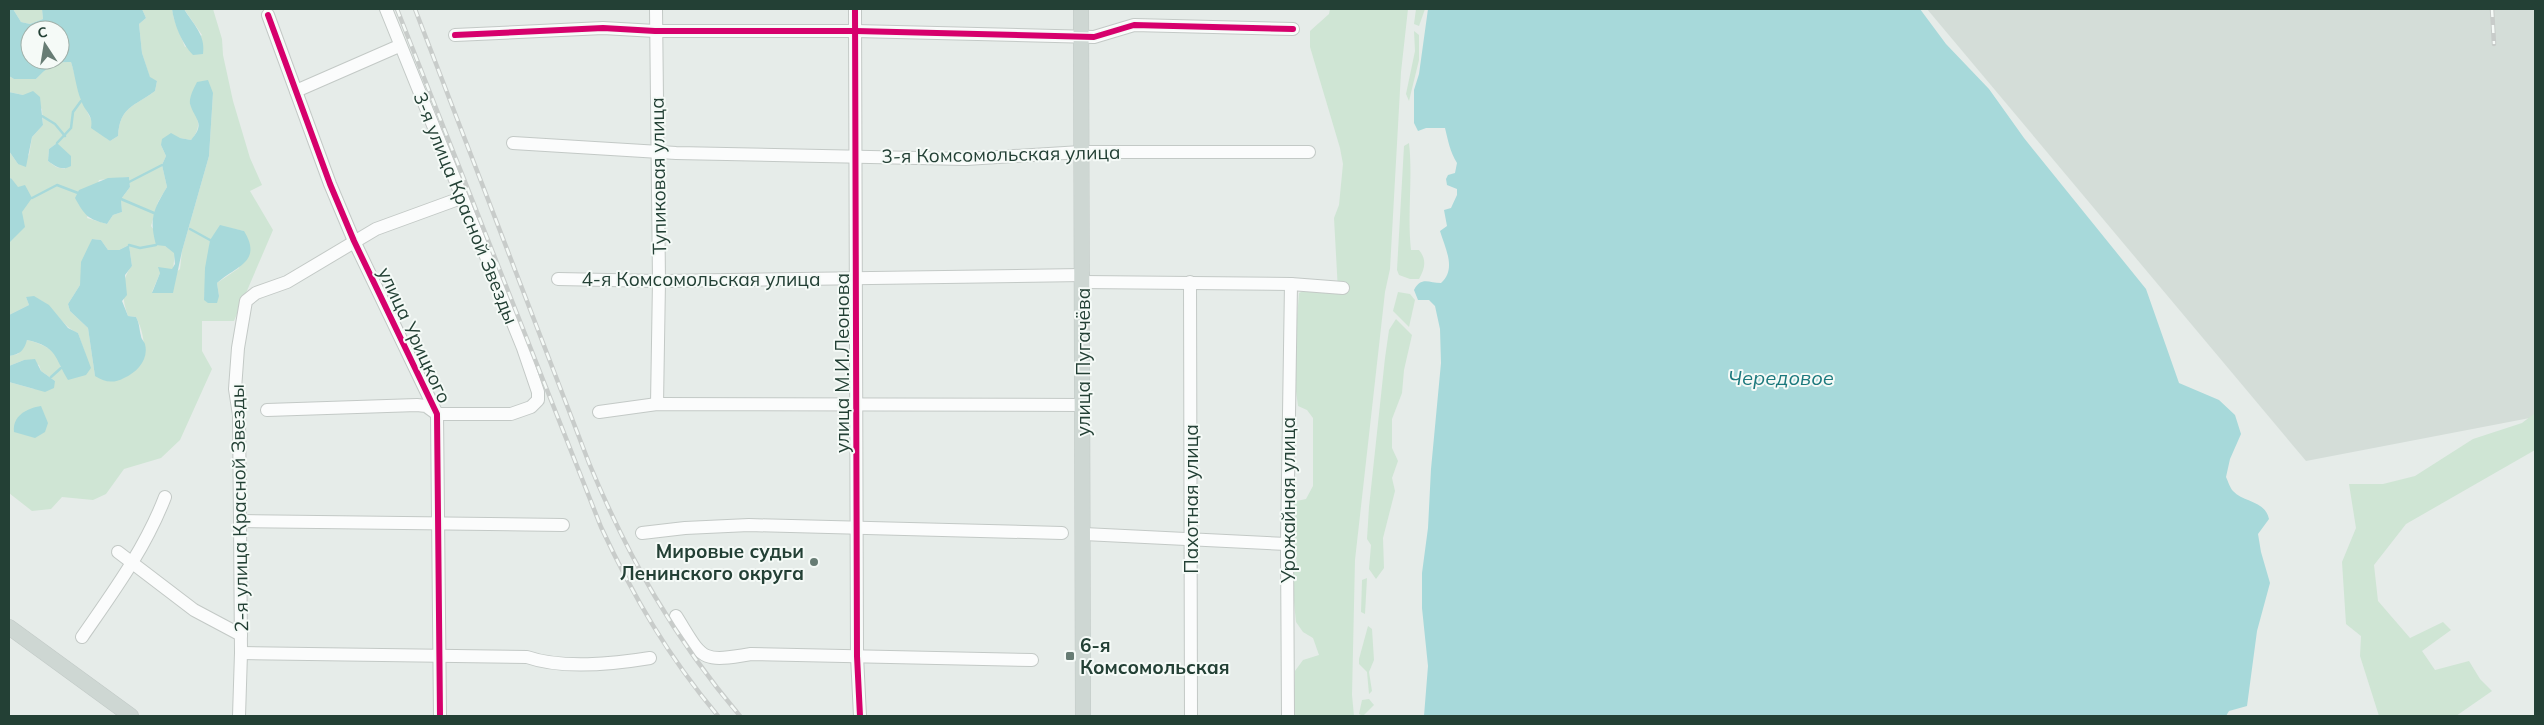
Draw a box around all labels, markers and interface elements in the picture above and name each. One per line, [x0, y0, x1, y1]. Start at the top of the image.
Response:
north arrow [20, 20, 70, 70]
text: С [36, 22, 49, 42]
street label: 3-я улица Красной Звезды [408, 88, 524, 328]
street label: Тупиковая улица [645, 97, 671, 255]
street label: 3-я Комсомольская улица [881, 140, 1121, 168]
street label: улица Урицкого [373, 263, 457, 407]
street label: 4-я Комсомольская улица [581, 267, 821, 291]
street label: улица М.И.Леонова [830, 273, 854, 453]
street label: улица Пугачёва [1071, 288, 1095, 436]
water label: Чередовое [1728, 365, 1834, 390]
street label: 2-я улица Красной Звезды [225, 384, 253, 632]
street label: Урожайная улица [1276, 417, 1300, 584]
street label: Пахотная улица [1179, 424, 1203, 574]
place label: Мировые судьи Ленинского округа [620, 539, 804, 585]
marker: Мировые судьи Ленинского округа [808, 556, 820, 568]
place label: 6-я Комсомольская [1080, 633, 1230, 679]
marker: 6-я Комсомольская [1064, 650, 1076, 662]

